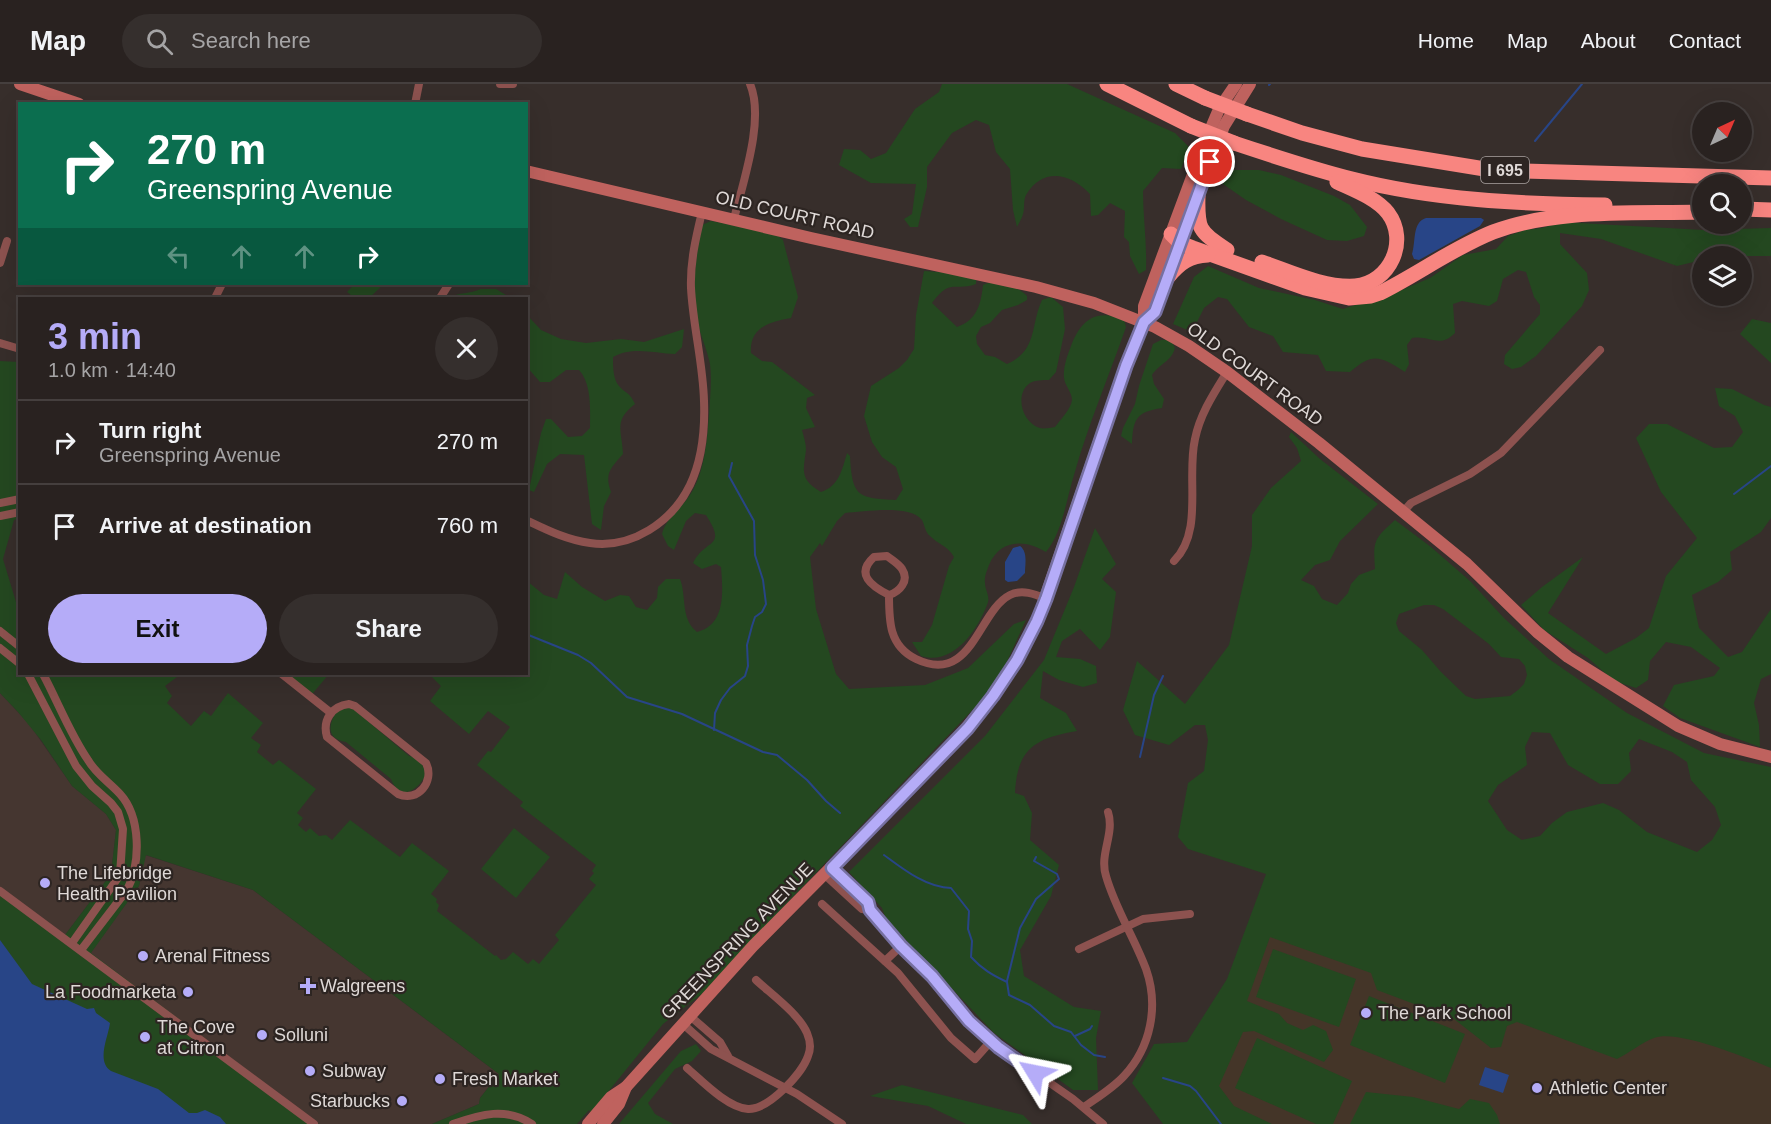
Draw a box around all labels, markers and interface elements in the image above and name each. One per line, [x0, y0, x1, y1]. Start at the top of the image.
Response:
search box [122, 14, 542, 68]
text: Map [30, 25, 86, 56]
icon: search [143, 25, 176, 58]
text: Search here [191, 28, 311, 53]
text: Home [1418, 29, 1474, 52]
text: Map [1507, 29, 1548, 52]
text: About [1581, 29, 1636, 52]
text: Contact [1669, 29, 1741, 52]
north arrow [1692, 102, 1752, 162]
map controls [1692, 102, 1752, 306]
icon: right [48, 126, 126, 204]
text: 270 m [147, 126, 266, 173]
pin [1184, 136, 1235, 187]
icon: arrive [1193, 145, 1226, 178]
road number: I 695 [1481, 157, 1529, 183]
button: search [1692, 174, 1752, 234]
text: Greenspring Avenue [147, 175, 393, 205]
street label: OLD COURT ROAD [714, 187, 876, 243]
icon: left [162, 240, 195, 273]
icon: ahead [225, 240, 258, 273]
icon: ahead [288, 240, 321, 273]
icon: right [351, 240, 384, 273]
button: layers [1692, 246, 1752, 306]
text: 3 min [48, 316, 142, 357]
button: close [435, 317, 498, 380]
street label: OLD COURT ROAD [1183, 318, 1327, 430]
text: 1.0 km · 14:40 [48, 359, 176, 381]
text: Turn right [99, 418, 201, 443]
icon: right [48, 426, 81, 459]
text: 270 m [437, 429, 498, 454]
text: Greenspring Avenue [99, 444, 281, 466]
icon: arrive [48, 510, 81, 543]
text: Arrive at destination [99, 513, 312, 538]
text: 760 m [437, 513, 498, 538]
button: Exit [48, 594, 267, 663]
button: Share [279, 594, 498, 663]
street label: GREENSPRING AVENUE [657, 859, 817, 1023]
place label: The Lifebridge Health Pavilion [57, 863, 177, 904]
marker: The Lifebridge Health Pavilion [38, 876, 52, 890]
place label: Arenal Fitness [155, 946, 270, 966]
marker: Arenal Fitness [136, 949, 150, 963]
place label: Walgreens [320, 976, 405, 996]
marker: Walgreens [301, 979, 315, 993]
place label: La Foodmarketa [45, 982, 177, 1002]
marker: La Foodmarketa [181, 985, 195, 999]
place label: The Park School [1378, 1003, 1511, 1023]
marker: The Park School [1359, 1006, 1373, 1020]
place label: The Cove at Citron [157, 1017, 235, 1058]
place label: Solluni [274, 1025, 328, 1045]
marker: Solluni [255, 1028, 269, 1042]
marker: The Cove at Citron [138, 1030, 152, 1044]
position arrow [1003, 1041, 1067, 1105]
place label: Subway [322, 1061, 386, 1081]
marker: Subway [303, 1064, 317, 1078]
place label: Fresh Market [452, 1069, 558, 1089]
marker: Fresh Market [433, 1072, 447, 1086]
place label: Athletic Center [1549, 1078, 1667, 1098]
marker: Athletic Center [1530, 1081, 1544, 1095]
place label: Starbucks [310, 1091, 390, 1111]
marker: Starbucks [395, 1094, 409, 1108]

